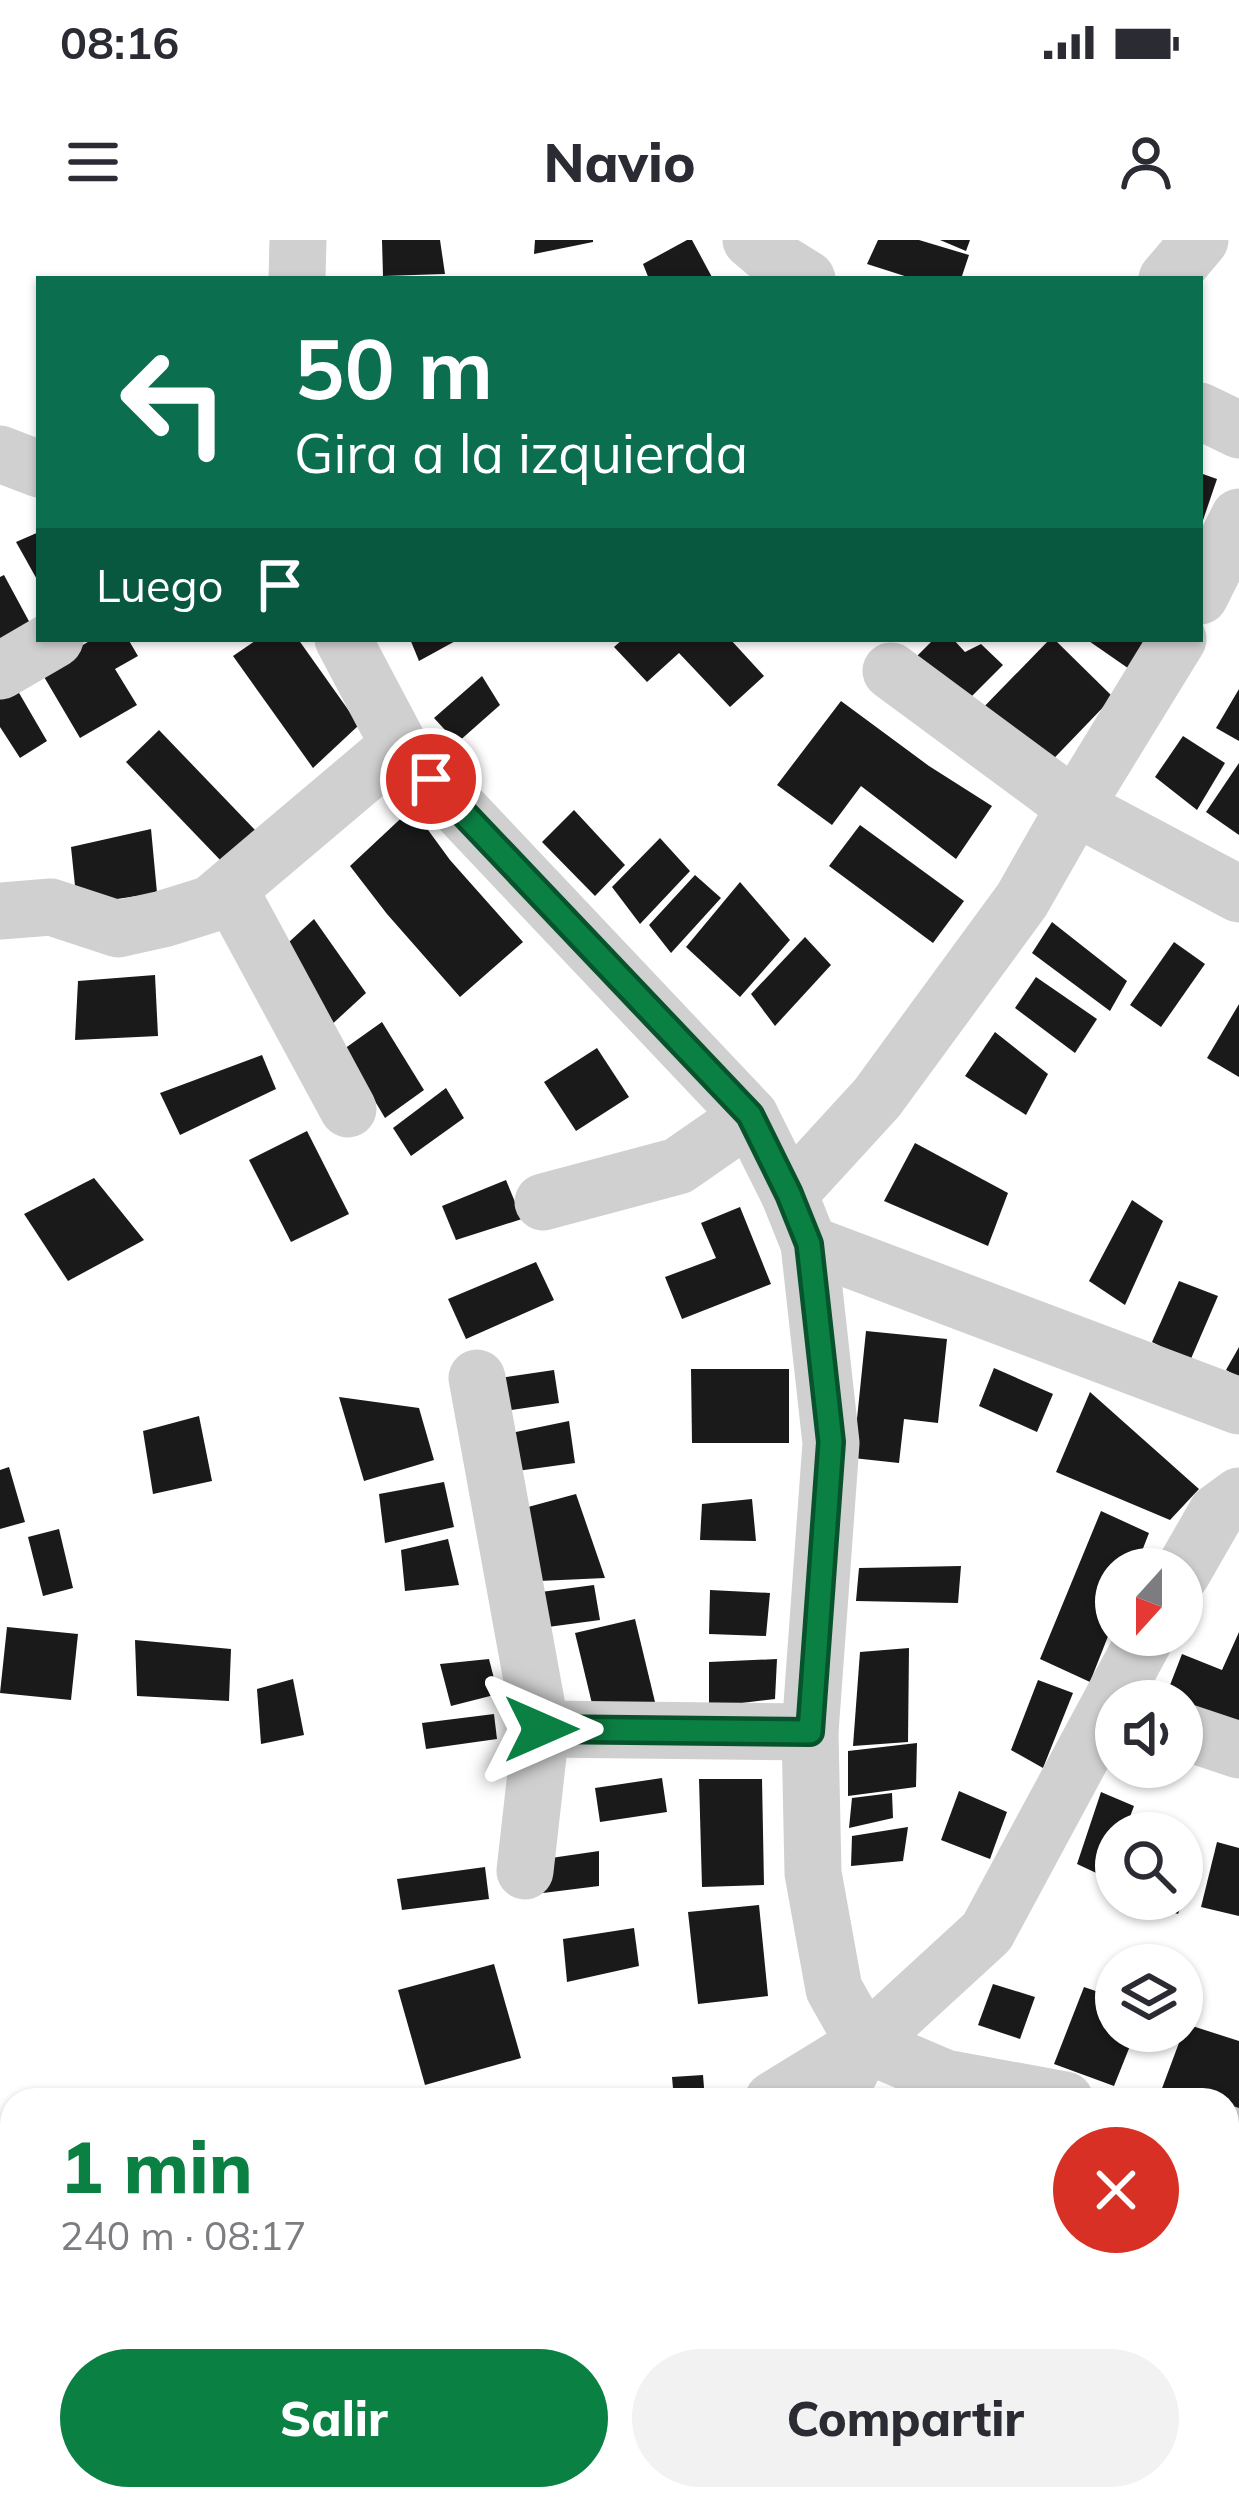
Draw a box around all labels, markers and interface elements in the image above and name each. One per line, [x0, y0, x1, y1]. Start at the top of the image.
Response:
text: 08:16 [60, 14, 179, 70]
text: Navio [543, 128, 696, 196]
icon: menu [60, 129, 126, 195]
icon: person [1113, 129, 1179, 195]
text: 50 m [294, 315, 493, 420]
icon: left [96, 324, 252, 480]
text: Gira a la izquierda [294, 419, 748, 487]
icon: arrive [247, 552, 313, 618]
text: Luego [96, 557, 223, 613]
pin [380, 728, 482, 830]
icon: arrive [398, 746, 464, 812]
north arrow [1095, 1548, 1203, 1656]
map controls [1095, 1548, 1203, 2052]
position arrow [478, 1666, 604, 1792]
button: sound [1095, 1680, 1203, 1788]
button: search [1095, 1812, 1203, 1920]
button: layers [1095, 1944, 1203, 2052]
text: 1 min [60, 2121, 253, 2211]
button: close [1053, 2127, 1179, 2253]
text: 240 m · 08:17 [60, 2211, 306, 2260]
button: Salir [60, 2349, 608, 2487]
button: Compartir [632, 2349, 1179, 2487]

